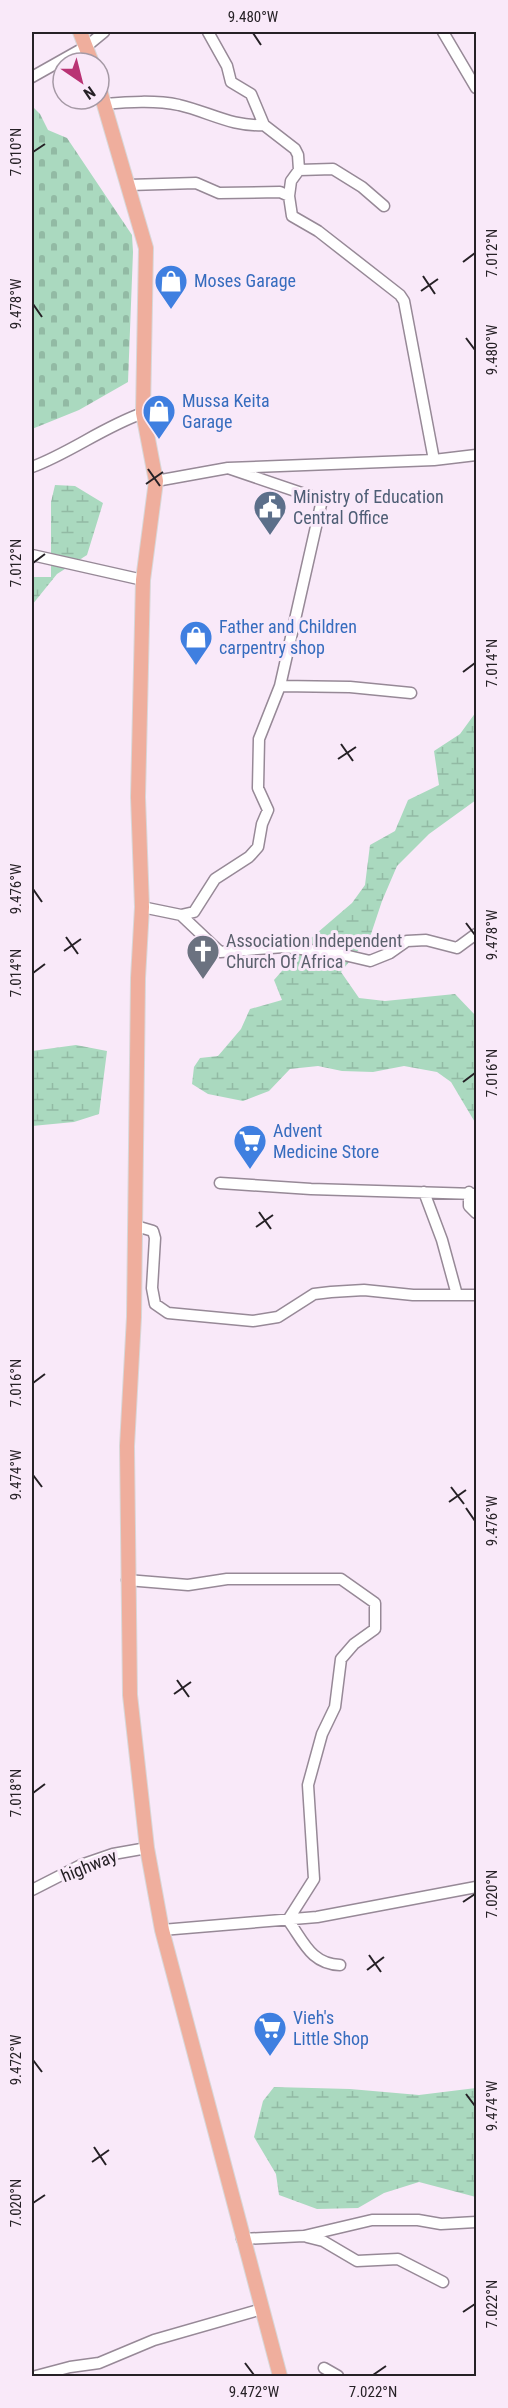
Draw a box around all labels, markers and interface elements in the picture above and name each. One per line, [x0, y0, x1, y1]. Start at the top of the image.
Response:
text: 9.480°W [228, 8, 279, 26]
north arrow [51, 51, 111, 111]
text: N [80, 82, 99, 103]
text: 7.010°N [7, 128, 25, 176]
text: 7.012°N [483, 229, 501, 277]
shop icon: Moses Garage [153, 263, 189, 310]
place label: Moses Garage [194, 270, 296, 291]
text: 9.478°W [7, 278, 25, 329]
text: 9.480°W [483, 324, 501, 375]
place label: Mussa Keita Garage [182, 390, 270, 432]
shop icon: Mussa Keita Garage [141, 393, 177, 440]
place label: Ministry of Education Central Office [293, 486, 444, 528]
public building icon: Ministry of Education Central Office [252, 489, 288, 536]
text: 7.012°N [7, 539, 25, 587]
place label: Father and Children carpentry shop [219, 616, 357, 658]
shop icon: Father and Children carpentry shop [178, 619, 214, 666]
text: 7.014°N [483, 639, 501, 687]
text: 9.476°W [7, 863, 25, 914]
text: 9.478°W [483, 909, 501, 960]
place label: Association Independent Church Of Africa [226, 930, 402, 972]
church icon: Association Independent Church Of Africa [185, 933, 221, 980]
text: 7.014°N [7, 949, 25, 997]
text: 7.016°N [483, 1049, 501, 1097]
place label: Advent Medicine Store [273, 1120, 379, 1162]
supermarket icon: Advent Medicine Store [232, 1123, 268, 1170]
text: 7.016°N [7, 1359, 25, 1407]
text: 9.474°W [7, 1449, 25, 1500]
text: 9.476°W [483, 1495, 501, 1546]
text: 7.018°N [7, 1769, 25, 1817]
street label: highway [58, 1845, 120, 1886]
text: 7.020°N [483, 1870, 501, 1918]
place label: Vieh's Little Shop [293, 2007, 369, 2049]
supermarket icon: Vieh's Little Shop [252, 2010, 288, 2057]
text: 9.472°W [7, 2034, 25, 2085]
text: 9.474°W [483, 2080, 501, 2131]
text: 7.020°N [7, 2179, 25, 2227]
text: 7.022°N [483, 2280, 501, 2328]
text: 9.472°W [229, 2383, 280, 2401]
text: 7.022°N [349, 2383, 397, 2401]

